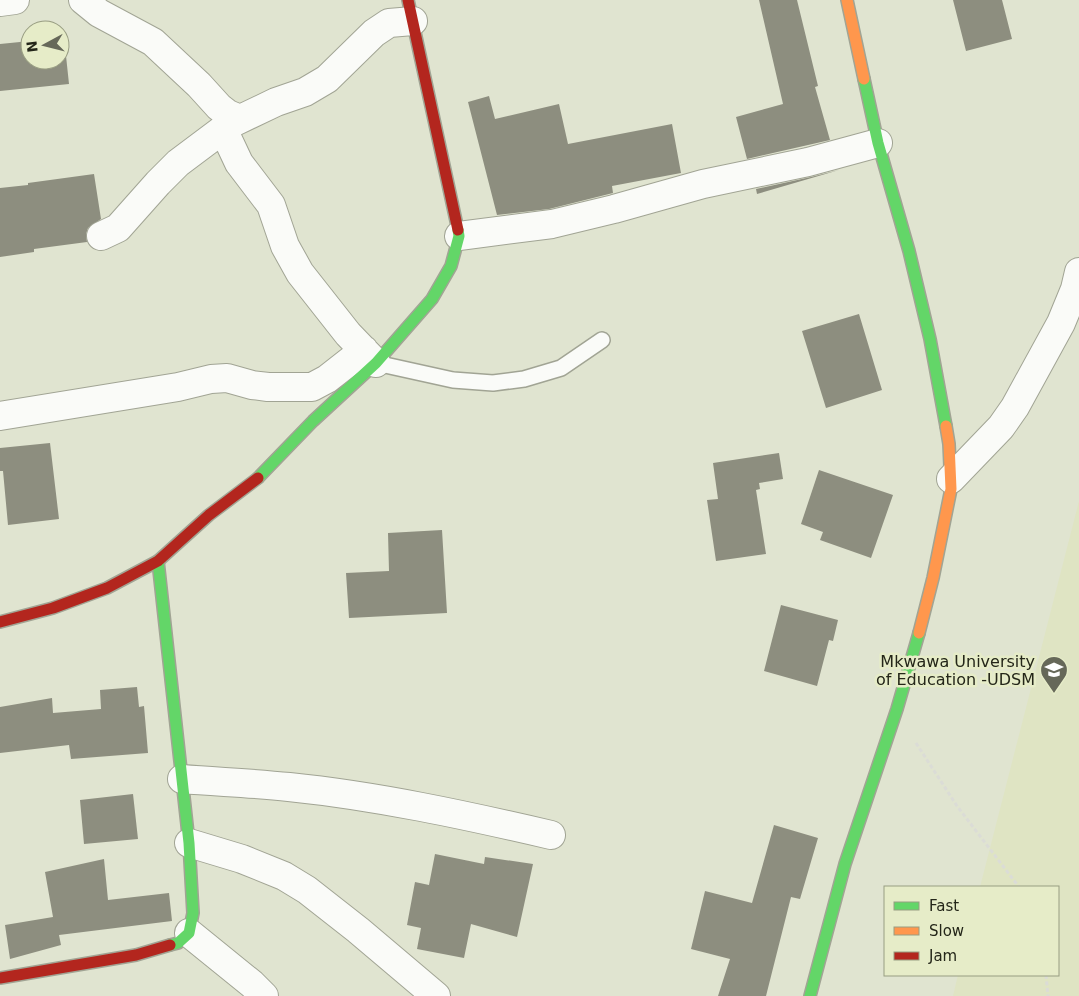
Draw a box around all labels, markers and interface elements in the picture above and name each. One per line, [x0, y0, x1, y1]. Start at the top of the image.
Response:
north arrow [20, 20, 70, 70]
text: N [23, 40, 41, 53]
place label: Mkwawa University of Education -UDSM [876, 652, 1035, 689]
school or university icon: Mkwawa University of Education -UDSM [1039, 655, 1069, 694]
legend [884, 886, 1059, 976]
text: Fast [929, 897, 959, 915]
text: Slow [929, 922, 964, 940]
text: Jam [928, 947, 957, 965]

